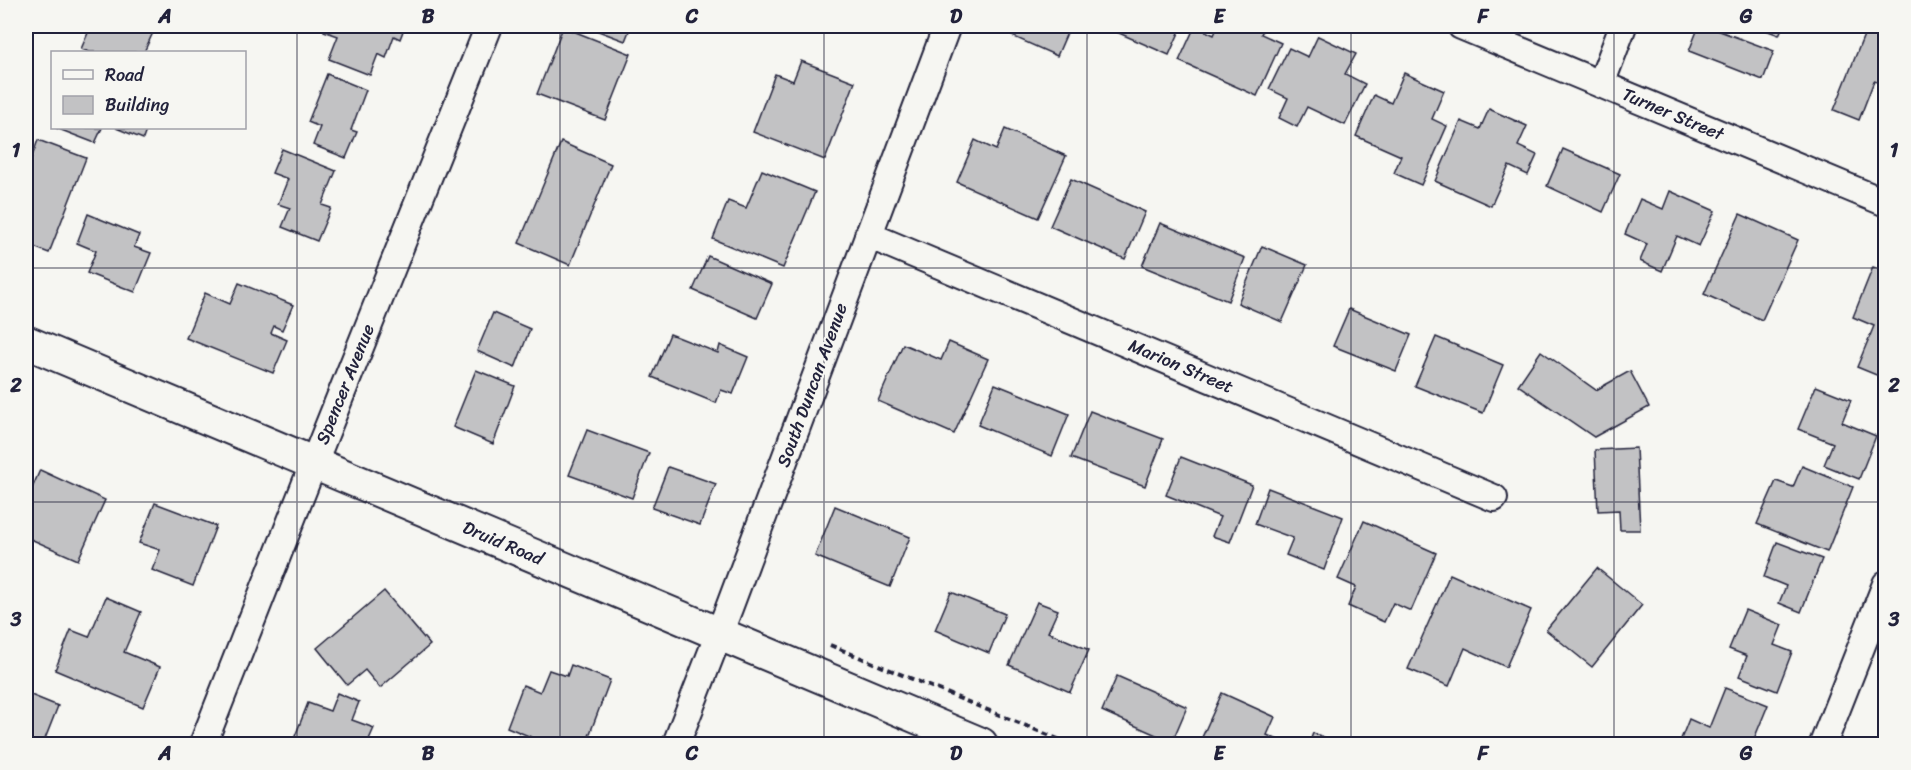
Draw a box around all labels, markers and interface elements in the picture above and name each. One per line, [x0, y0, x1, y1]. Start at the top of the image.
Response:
text: A [157, 0, 172, 34]
text: B [422, 0, 435, 34]
text: C [685, 0, 699, 34]
text: D [950, 0, 963, 34]
text: E [1213, 0, 1226, 34]
text: F [1477, 0, 1490, 34]
text: G [1739, 0, 1753, 34]
legend [51, 51, 246, 129]
text: Road [105, 59, 145, 91]
street label: Turner Street [1617, 78, 1730, 150]
text: Building [105, 89, 169, 121]
text: 1 [12, 133, 21, 168]
text: 1 [1890, 133, 1899, 168]
street label: South Duncan Avenue [767, 298, 857, 472]
street label: Spencer Avenue [306, 319, 384, 449]
street label: Marion Street [1123, 329, 1239, 403]
text: 2 [9, 368, 22, 403]
text: 2 [1887, 368, 1900, 403]
street label: Druid Road [457, 512, 550, 575]
text: 3 [10, 602, 22, 637]
text: 3 [1888, 602, 1900, 637]
text: A [157, 736, 172, 770]
text: B [422, 736, 435, 770]
text: C [685, 736, 699, 770]
text: D [950, 736, 963, 770]
text: E [1213, 736, 1226, 770]
text: F [1477, 736, 1490, 770]
text: G [1739, 736, 1753, 770]

